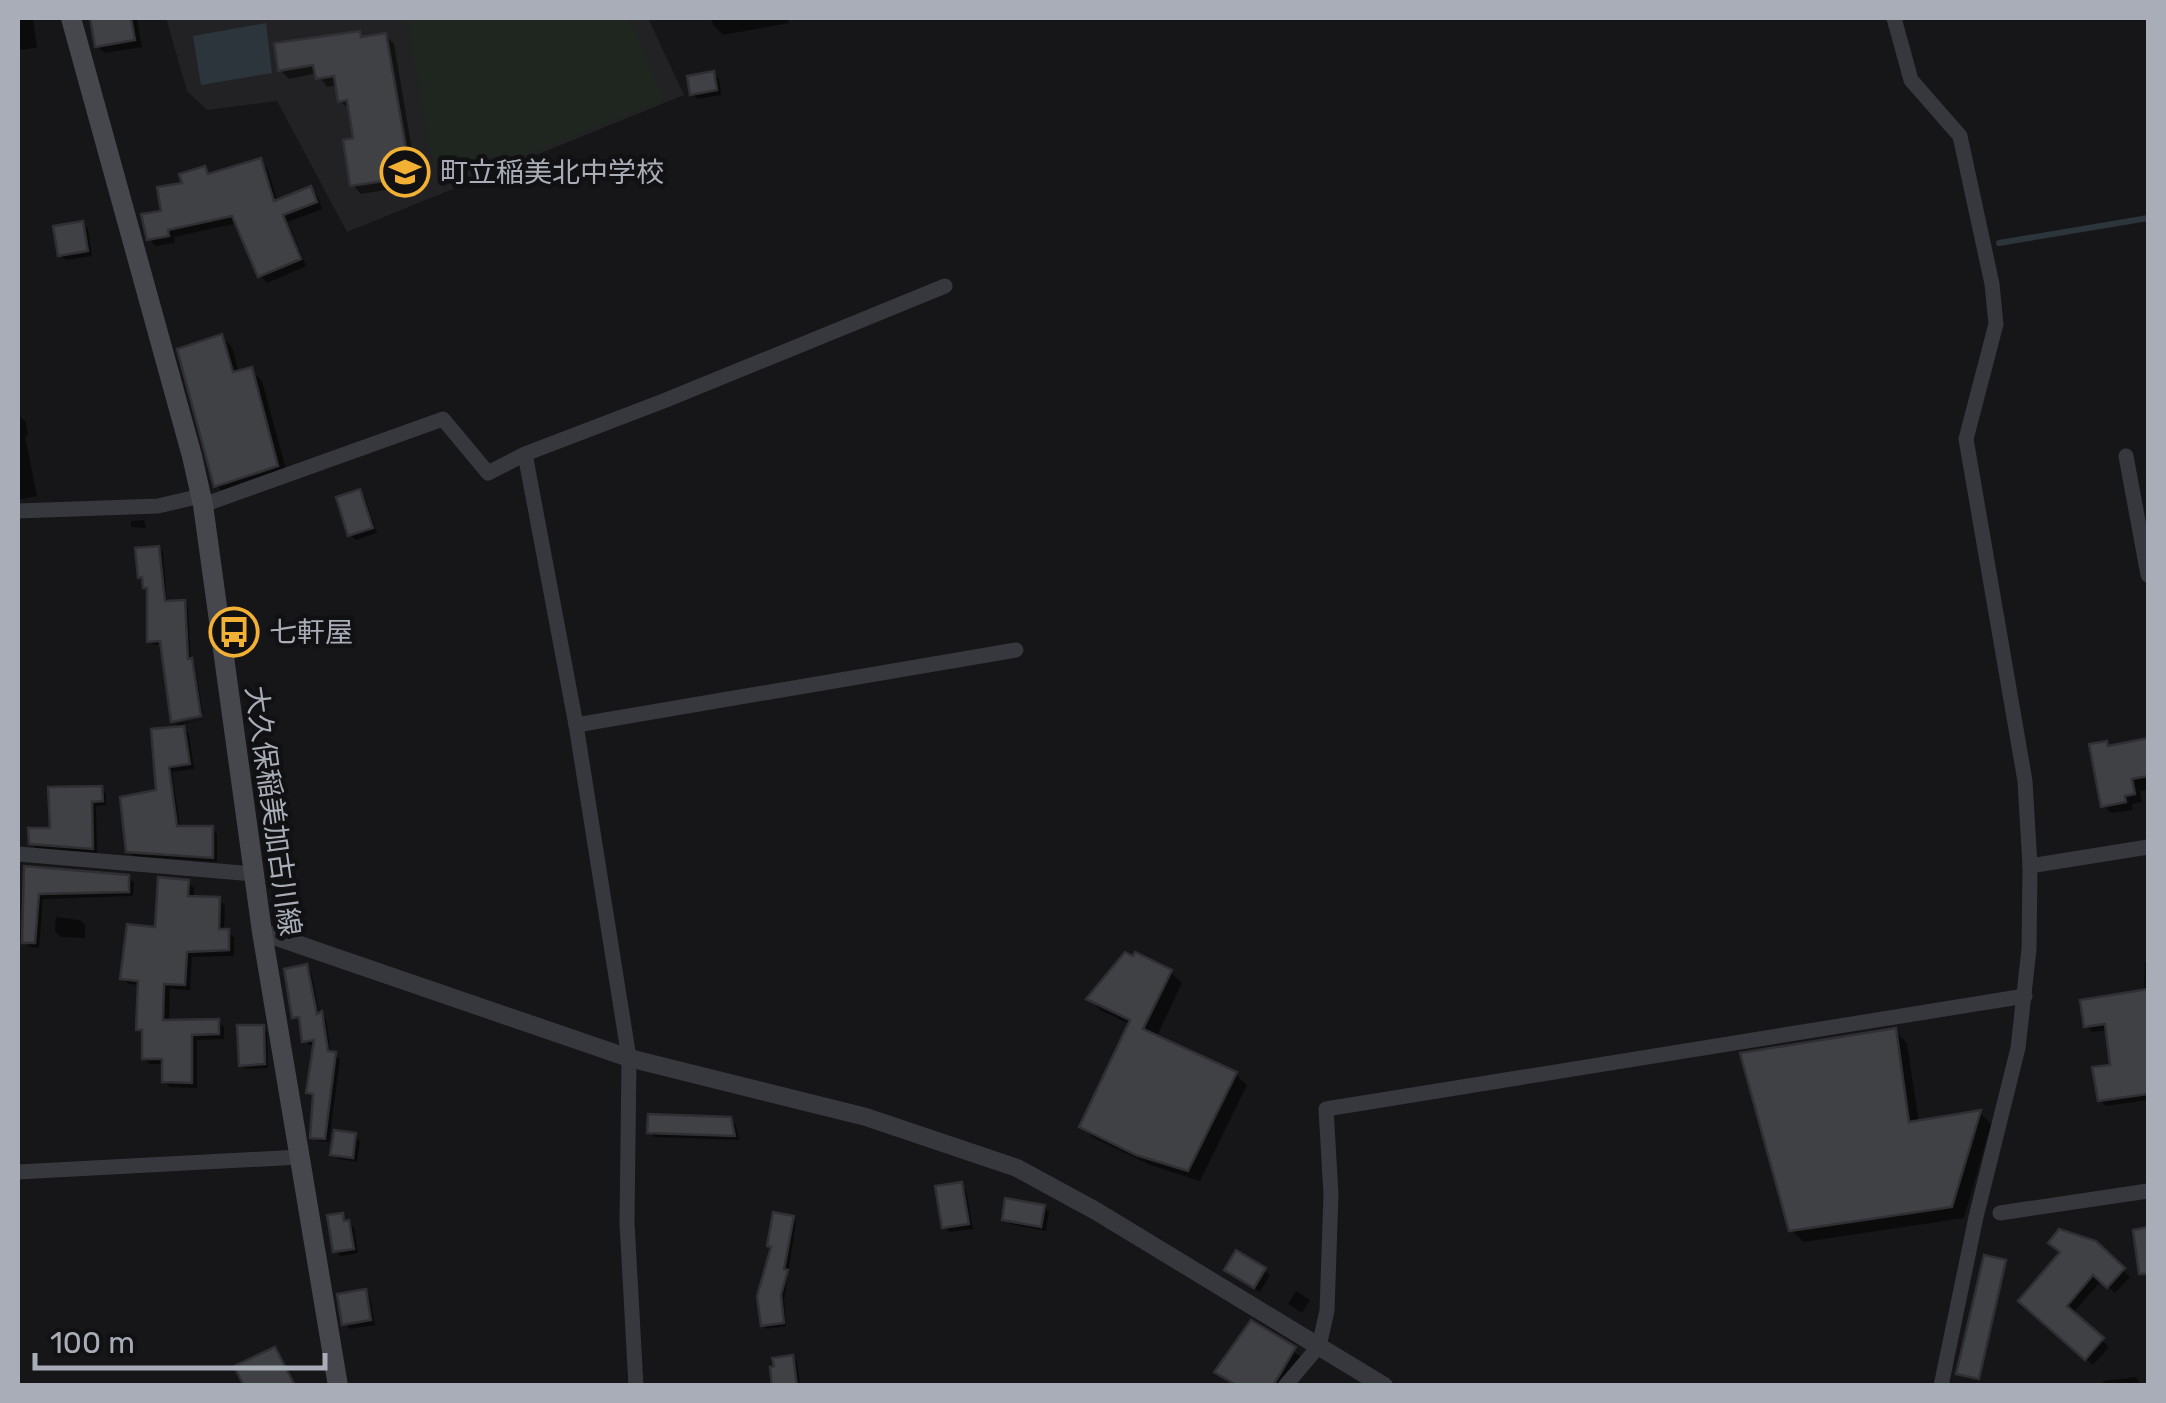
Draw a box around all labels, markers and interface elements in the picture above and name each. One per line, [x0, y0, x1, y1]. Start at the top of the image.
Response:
school or university icon: 町立稲美北中学校 [379, 146, 431, 198]
place label: 町立稲美北中学校 [440, 156, 664, 189]
bus stop icon: 七軒屋 [208, 606, 260, 658]
place label: 七軒屋 [269, 616, 353, 649]
street label: 大久保稲美加古川線 [239, 684, 307, 938]
scale bar [35, 1308, 325, 1370]
text: 100 m [50, 1325, 135, 1361]

